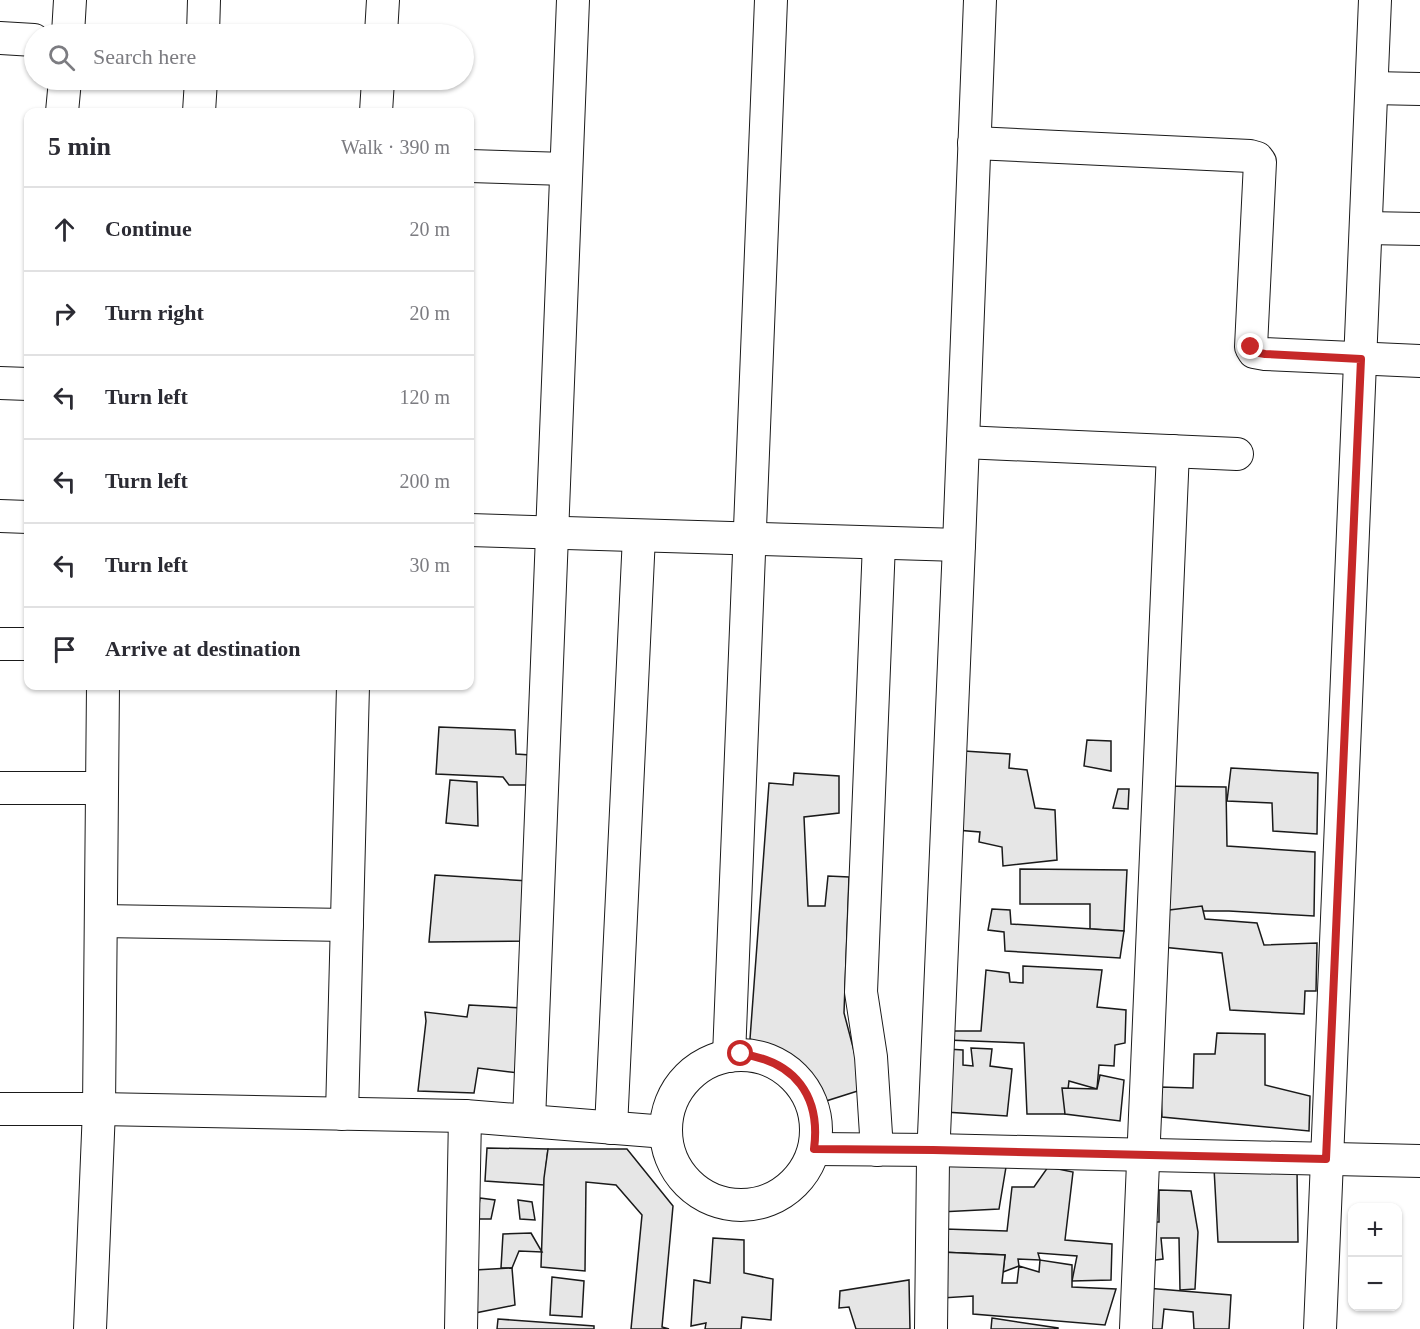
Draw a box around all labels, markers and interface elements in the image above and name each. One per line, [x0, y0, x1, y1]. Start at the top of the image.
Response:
search box [24, 24, 474, 90]
icon: search [45, 41, 78, 74]
text: Search here [93, 44, 196, 69]
text: 5 min [48, 132, 111, 161]
text: Walk · 390 m [341, 136, 450, 158]
icon: ahead [48, 213, 81, 246]
text: Continue [105, 216, 192, 241]
text: 20 m [409, 218, 450, 240]
icon: right [48, 297, 81, 330]
text: Turn right [105, 300, 204, 325]
text: 20 m [409, 302, 450, 324]
route end [1237, 333, 1263, 359]
icon: left [48, 381, 81, 414]
text: Turn left [105, 384, 188, 409]
text: 120 m [399, 386, 450, 408]
icon: left [48, 465, 81, 498]
text: Turn left [105, 468, 188, 493]
text: 200 m [399, 470, 450, 492]
icon: left [48, 549, 81, 582]
text: Turn left [105, 552, 188, 577]
text: 30 m [409, 554, 450, 576]
icon: arrive [48, 633, 81, 666]
text: Arrive at destination [105, 636, 301, 661]
route start [727, 1040, 753, 1066]
map controls [1348, 1203, 1402, 1311]
button: + [1348, 1203, 1402, 1257]
button: − [1348, 1257, 1402, 1311]

